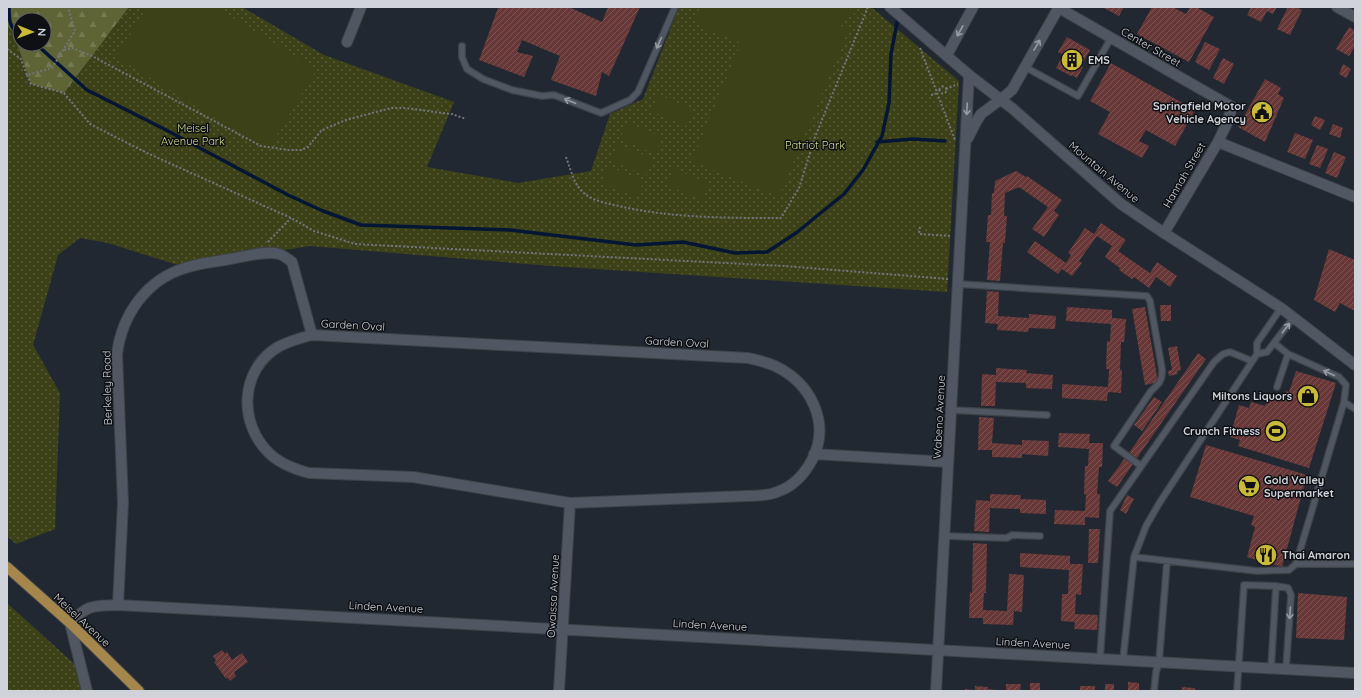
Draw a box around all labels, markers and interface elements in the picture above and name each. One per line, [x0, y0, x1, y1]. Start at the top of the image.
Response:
north arrow [12, 12, 52, 52]
street label: Center Street [1119, 24, 1184, 70]
one-way arrow [956, 25, 964, 37]
text: N [35, 28, 49, 36]
one-way arrow [655, 36, 662, 48]
one-way arrow [1034, 39, 1042, 51]
building icon: EMS [1059, 47, 1085, 73]
place label: EMS [1088, 53, 1110, 67]
one-way arrow [564, 97, 576, 105]
place label: Springfield Motor Vehicle Agency [1153, 99, 1246, 126]
public building icon: Springfield Motor Vehicle Agency [1249, 99, 1275, 125]
one-way arrow [964, 102, 971, 115]
park label: Meisel Avenue Park [161, 121, 225, 148]
park label: Patriot Park [785, 138, 845, 152]
street label: Mountain Avenue [1066, 138, 1142, 206]
street label: Hannah Street [1160, 140, 1209, 210]
street label: Garden Oval [321, 316, 385, 334]
one-way arrow [1282, 323, 1290, 334]
street label: Garden Oval [645, 333, 709, 351]
street label: Berkeley Road [99, 351, 115, 425]
one-way arrow [1323, 368, 1335, 376]
street label: Wabeno Avenue [930, 375, 948, 459]
shop icon: Miltons Liquors [1295, 383, 1321, 409]
place label: Miltons Liquors [1212, 389, 1292, 403]
sports icon: Crunch Fitness [1263, 418, 1289, 444]
place label: Crunch Fitness [1183, 424, 1260, 438]
supermarket icon: Gold Valley Supermarket [1236, 473, 1262, 499]
place label: Gold Valley Supermarket [1264, 473, 1334, 500]
restaurant icon: Thai Amaron [1253, 542, 1279, 568]
place label: Thai Amaron [1282, 548, 1350, 562]
street label: Owaissa Avenue [544, 554, 562, 638]
street label: Meisel Avenue [51, 590, 113, 650]
street label: Linden Avenue [348, 598, 424, 616]
one-way arrow [1287, 606, 1294, 619]
street label: Linden Avenue [672, 616, 748, 634]
street label: Linden Avenue [995, 634, 1071, 652]

